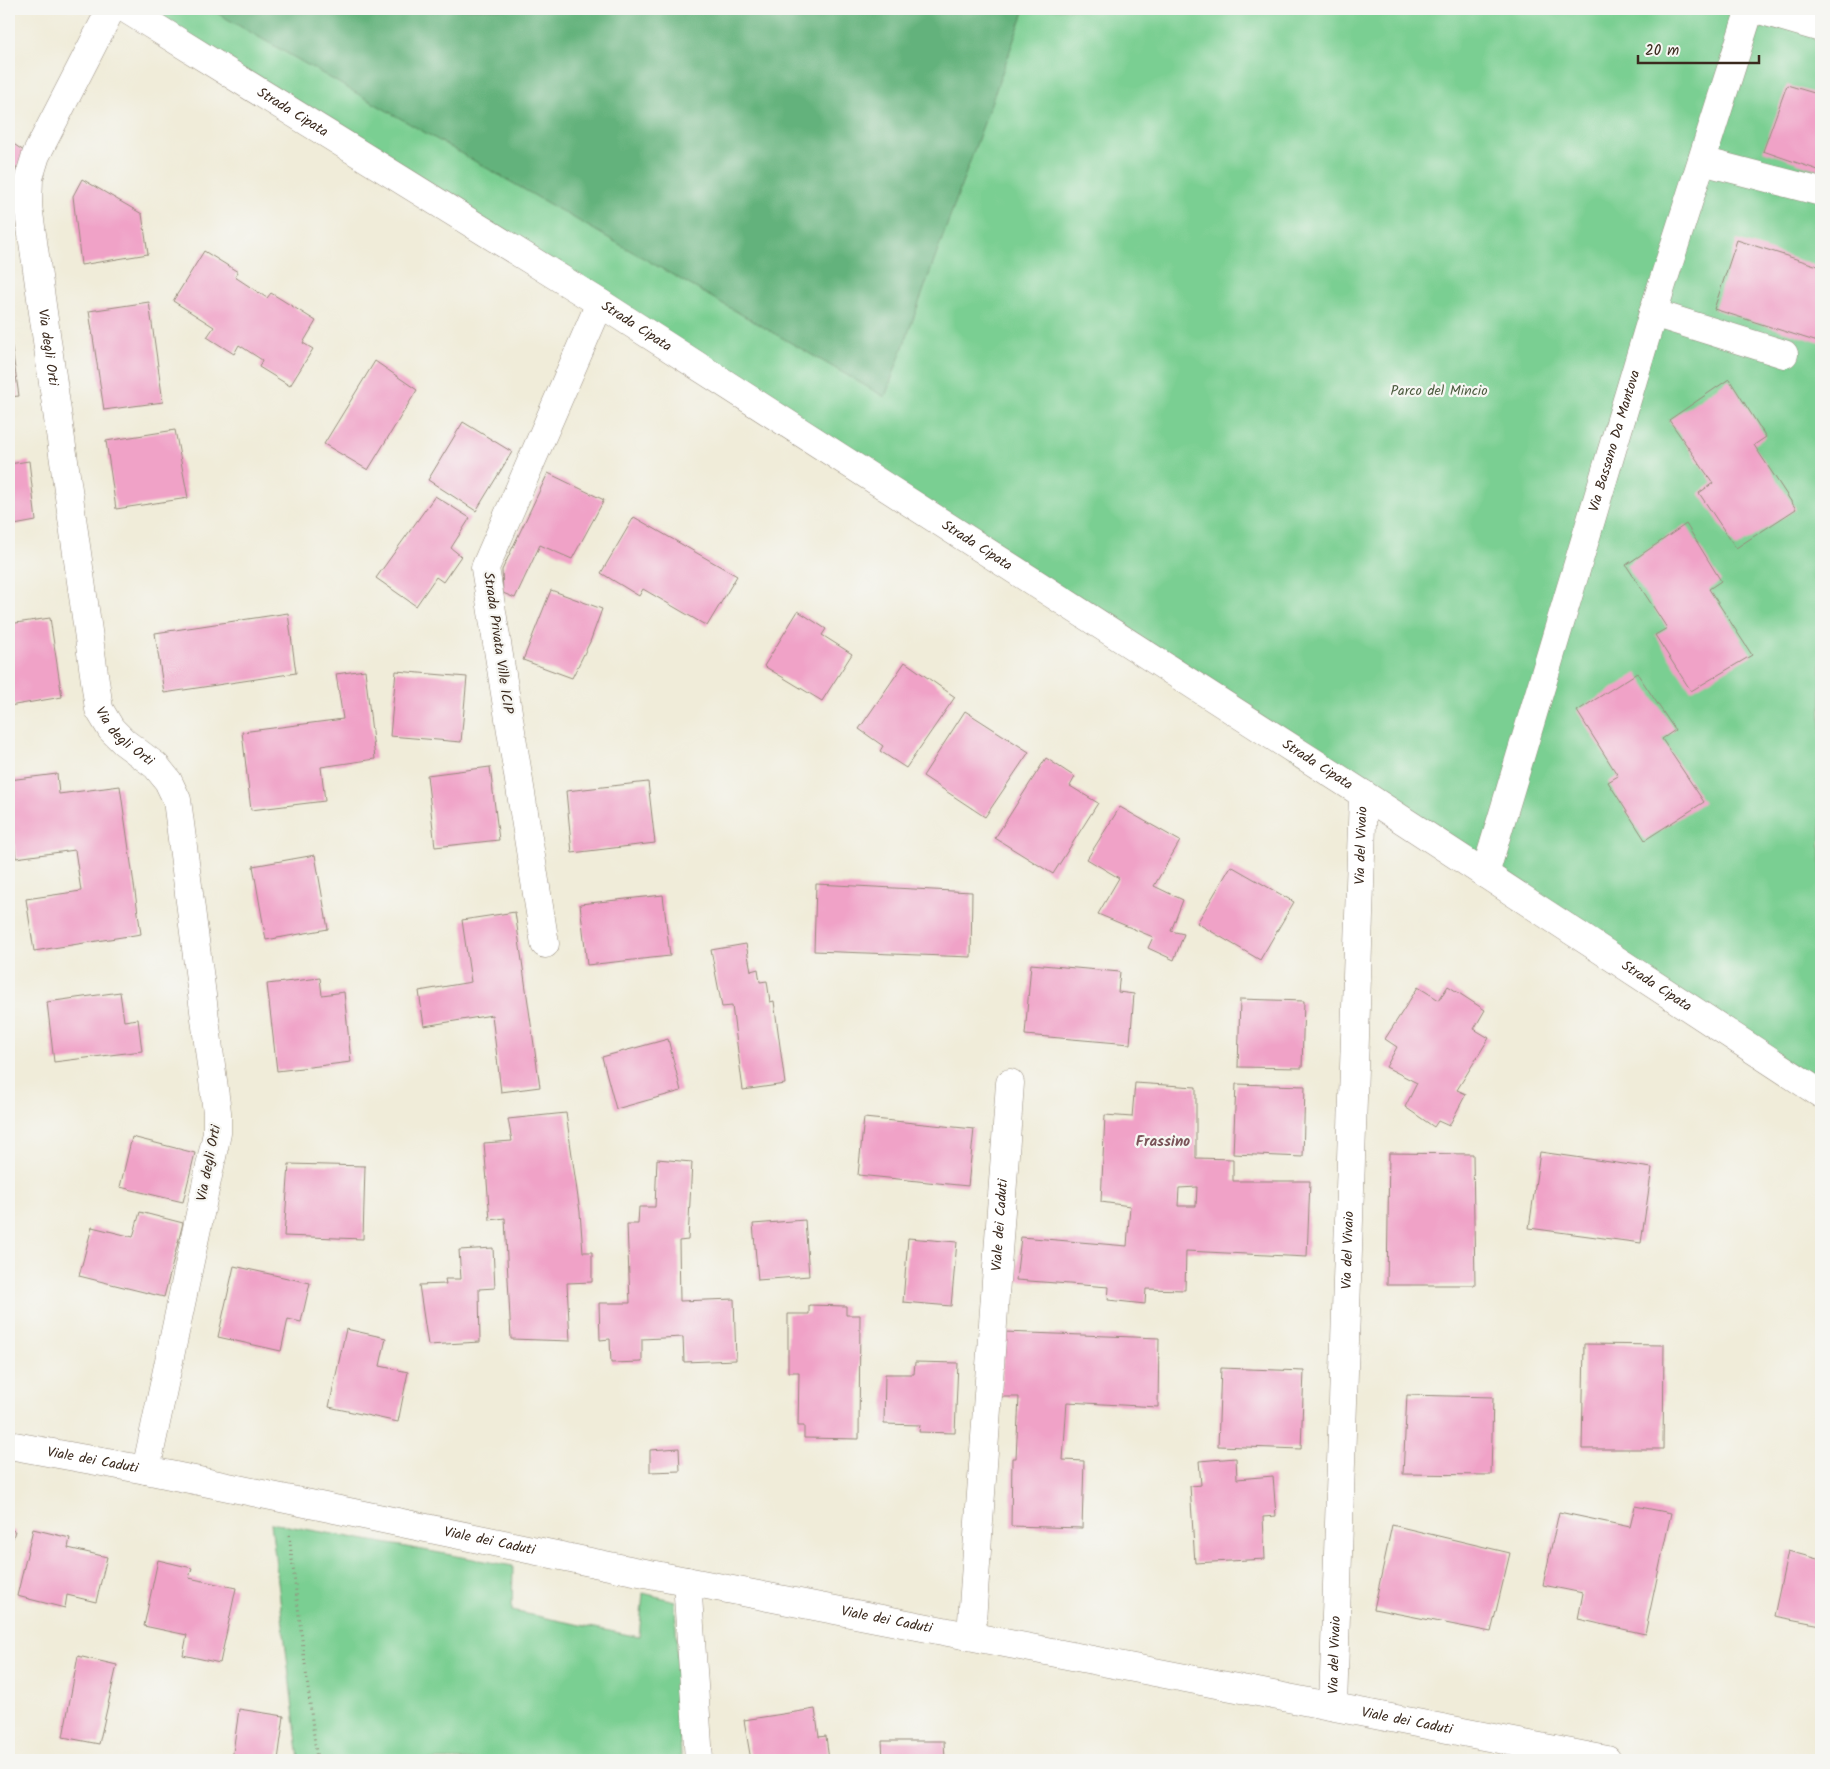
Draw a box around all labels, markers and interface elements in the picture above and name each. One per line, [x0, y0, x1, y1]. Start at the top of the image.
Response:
scale bar [1638, 32, 1759, 64]
text: 20 m [1645, 39, 1679, 63]
street label: Strada Cipata [253, 82, 332, 143]
street label: Strada Cipata [597, 295, 676, 357]
street label: Via degli Orti [32, 308, 64, 388]
street label: Via Bassano Da Mantova [1583, 367, 1646, 515]
park label: Parco del Mincio [1390, 380, 1488, 402]
street label: Strada Cipata [937, 515, 1017, 577]
street label: Strada Privata Ville ICIP [477, 571, 519, 716]
street label: Via degli Orti [89, 703, 159, 772]
street label: Strada Cipata [1278, 734, 1357, 796]
street label: Via del Vivaio [1349, 806, 1374, 885]
street label: Strada Cipata [1617, 955, 1696, 1017]
street label: Via degli Orti [191, 1122, 227, 1203]
district label: Frassino [1136, 1130, 1190, 1154]
street label: Viale dei Caduti [986, 1177, 1014, 1272]
street label: Via del Vivaio [1336, 1211, 1360, 1290]
street label: Viale dei Caduti [45, 1441, 141, 1480]
street label: Viale dei Caduti [442, 1521, 538, 1561]
street label: Viale dei Caduti [839, 1600, 935, 1640]
street label: Via del Vivaio [1322, 1616, 1347, 1695]
street label: Viale dei Caduti [1359, 1702, 1455, 1741]

